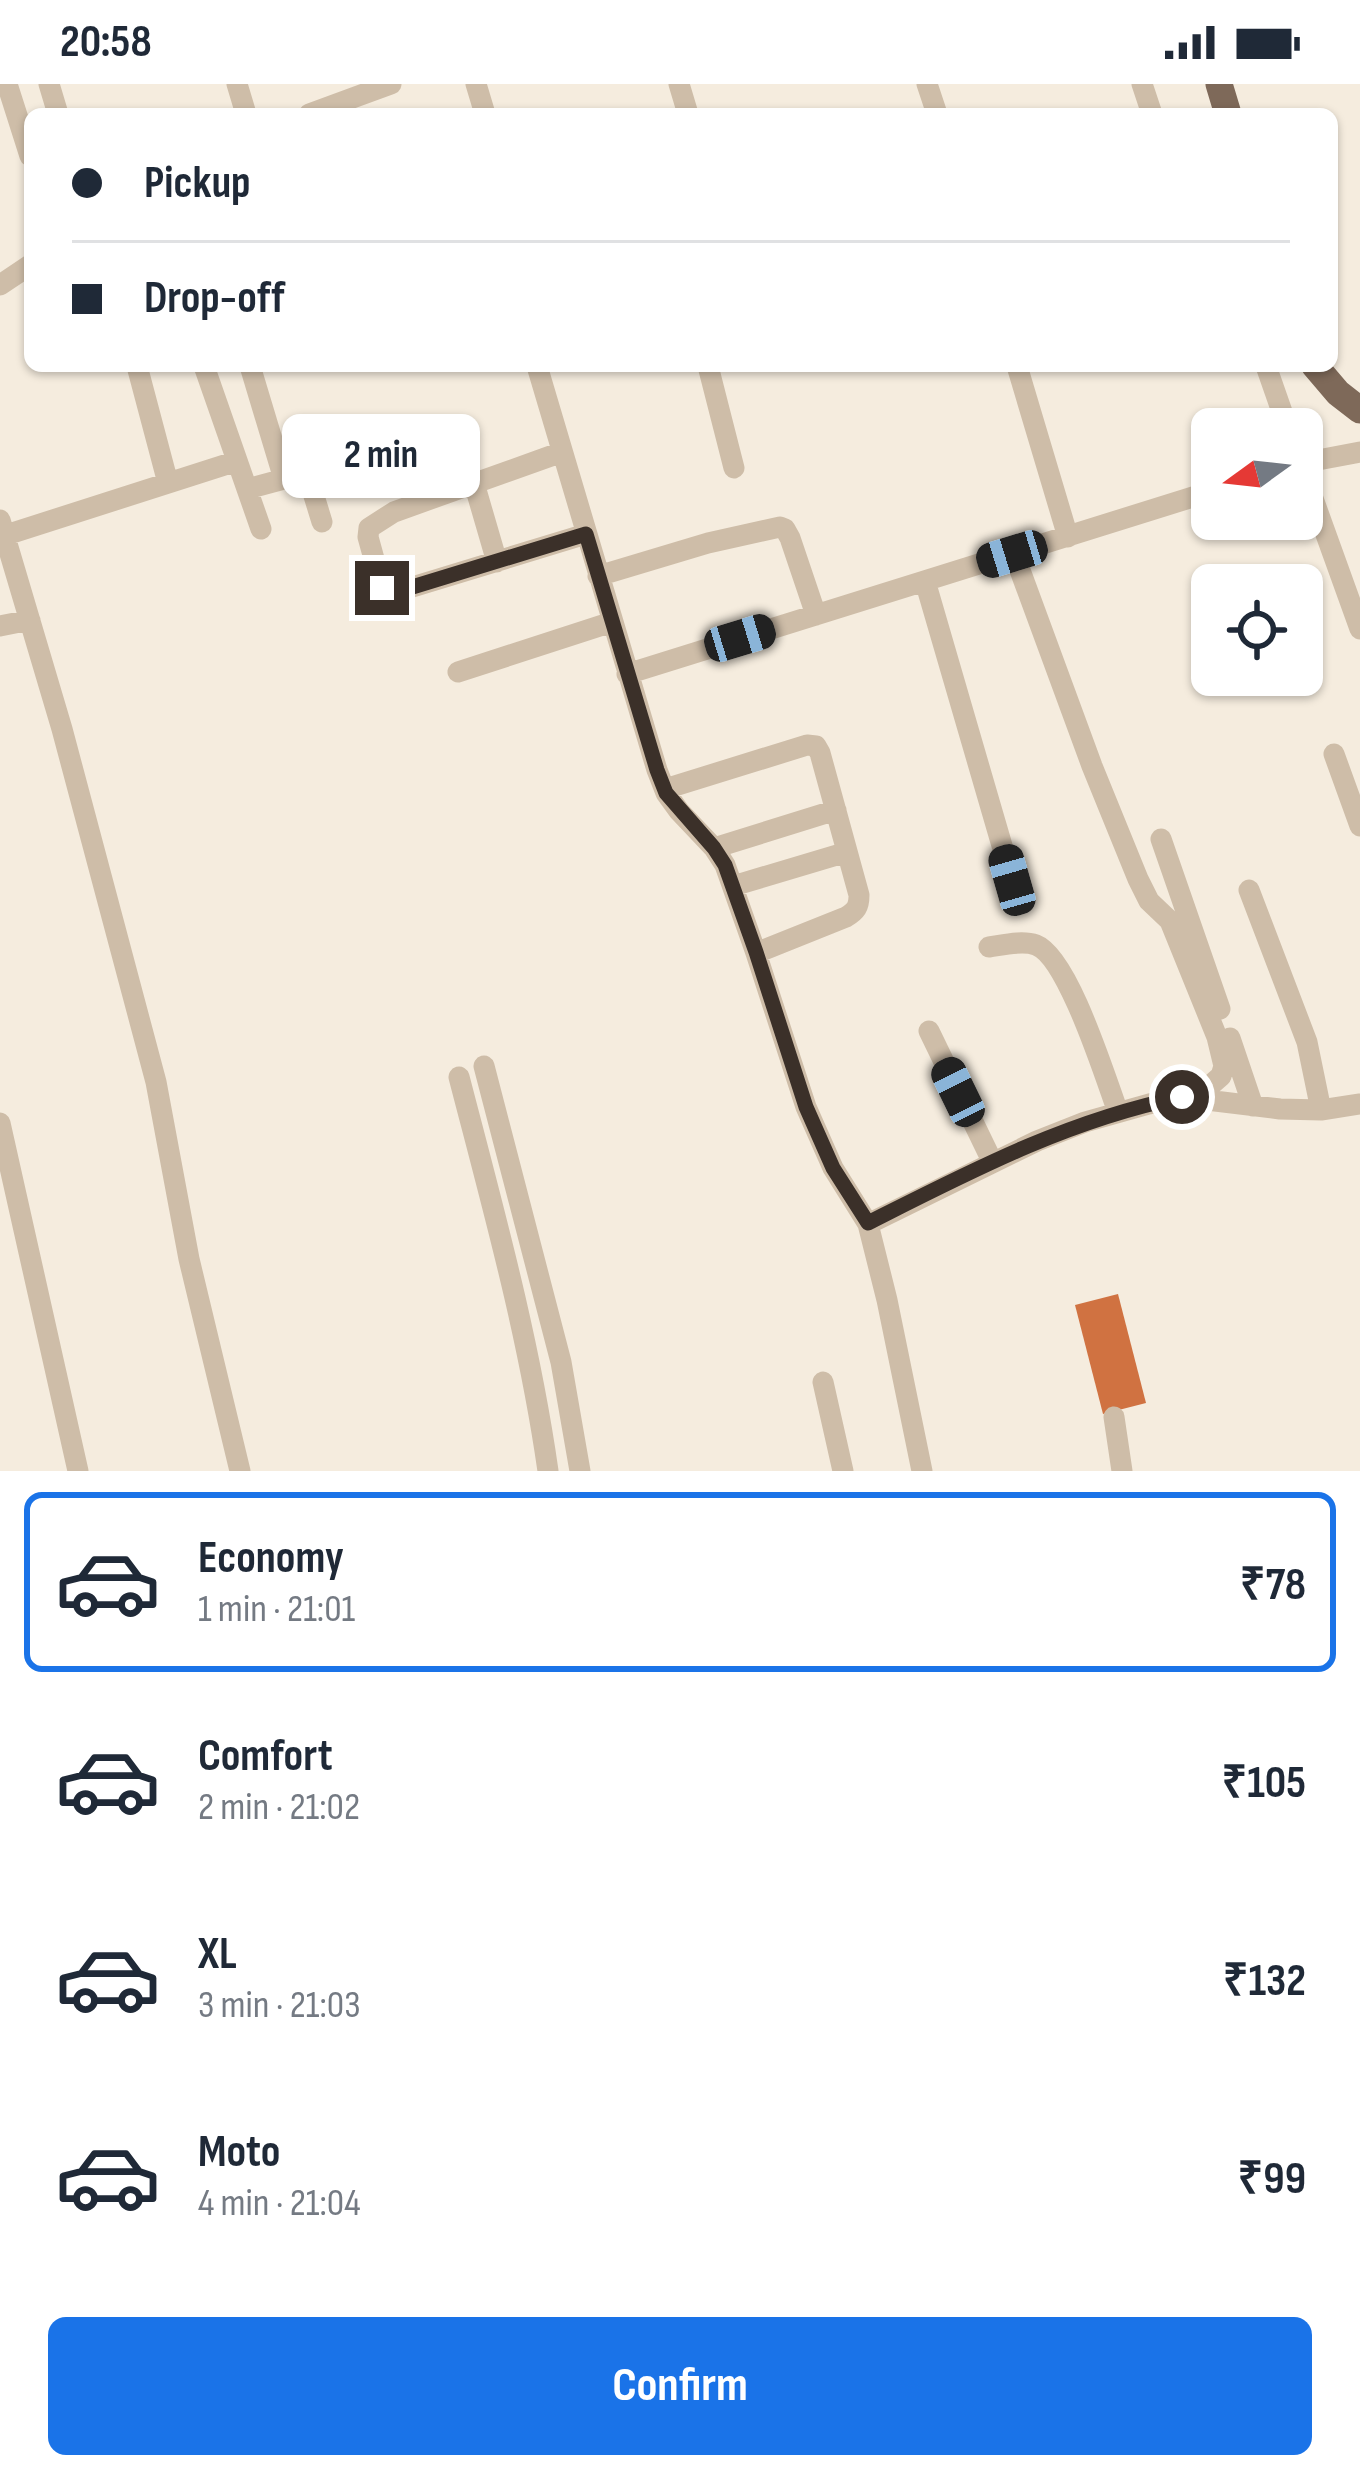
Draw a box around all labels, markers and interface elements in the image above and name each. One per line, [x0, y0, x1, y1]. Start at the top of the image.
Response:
text: 20:58 [60, 15, 152, 70]
text: Pickup [144, 156, 251, 211]
text: Drop-off [144, 271, 285, 326]
north arrow [1191, 408, 1323, 540]
map controls [1191, 408, 1323, 696]
callout: 2 min [283, 414, 481, 498]
text: 2 min [344, 432, 418, 479]
car [972, 526, 1052, 582]
route end [355, 561, 409, 615]
button: locate [1191, 564, 1323, 696]
car [700, 610, 780, 666]
car [985, 840, 1039, 920]
car [926, 1052, 990, 1132]
route start [1155, 1070, 1209, 1124]
icon: car [54, 1528, 162, 1636]
text: Economy [198, 1531, 344, 1586]
text: ₹78 [1240, 1558, 1306, 1613]
text: 1 min · 21:01 [198, 1586, 355, 1633]
icon: car [54, 1726, 162, 1834]
text: Comfort [198, 1729, 333, 1784]
text: ₹105 [1221, 1756, 1306, 1811]
text: 2 min · 21:02 [198, 1784, 360, 1831]
icon: car [54, 1924, 162, 2032]
text: XL [198, 1927, 237, 1982]
text: ₹132 [1223, 1954, 1306, 2009]
text: 3 min · 21:03 [198, 1982, 361, 2029]
icon: car [54, 2122, 162, 2230]
text: Moto [198, 2125, 280, 2180]
text: ₹99 [1238, 2152, 1306, 2207]
text: 4 min · 21:04 [198, 2180, 361, 2227]
button: Confirm [48, 2317, 1312, 2455]

